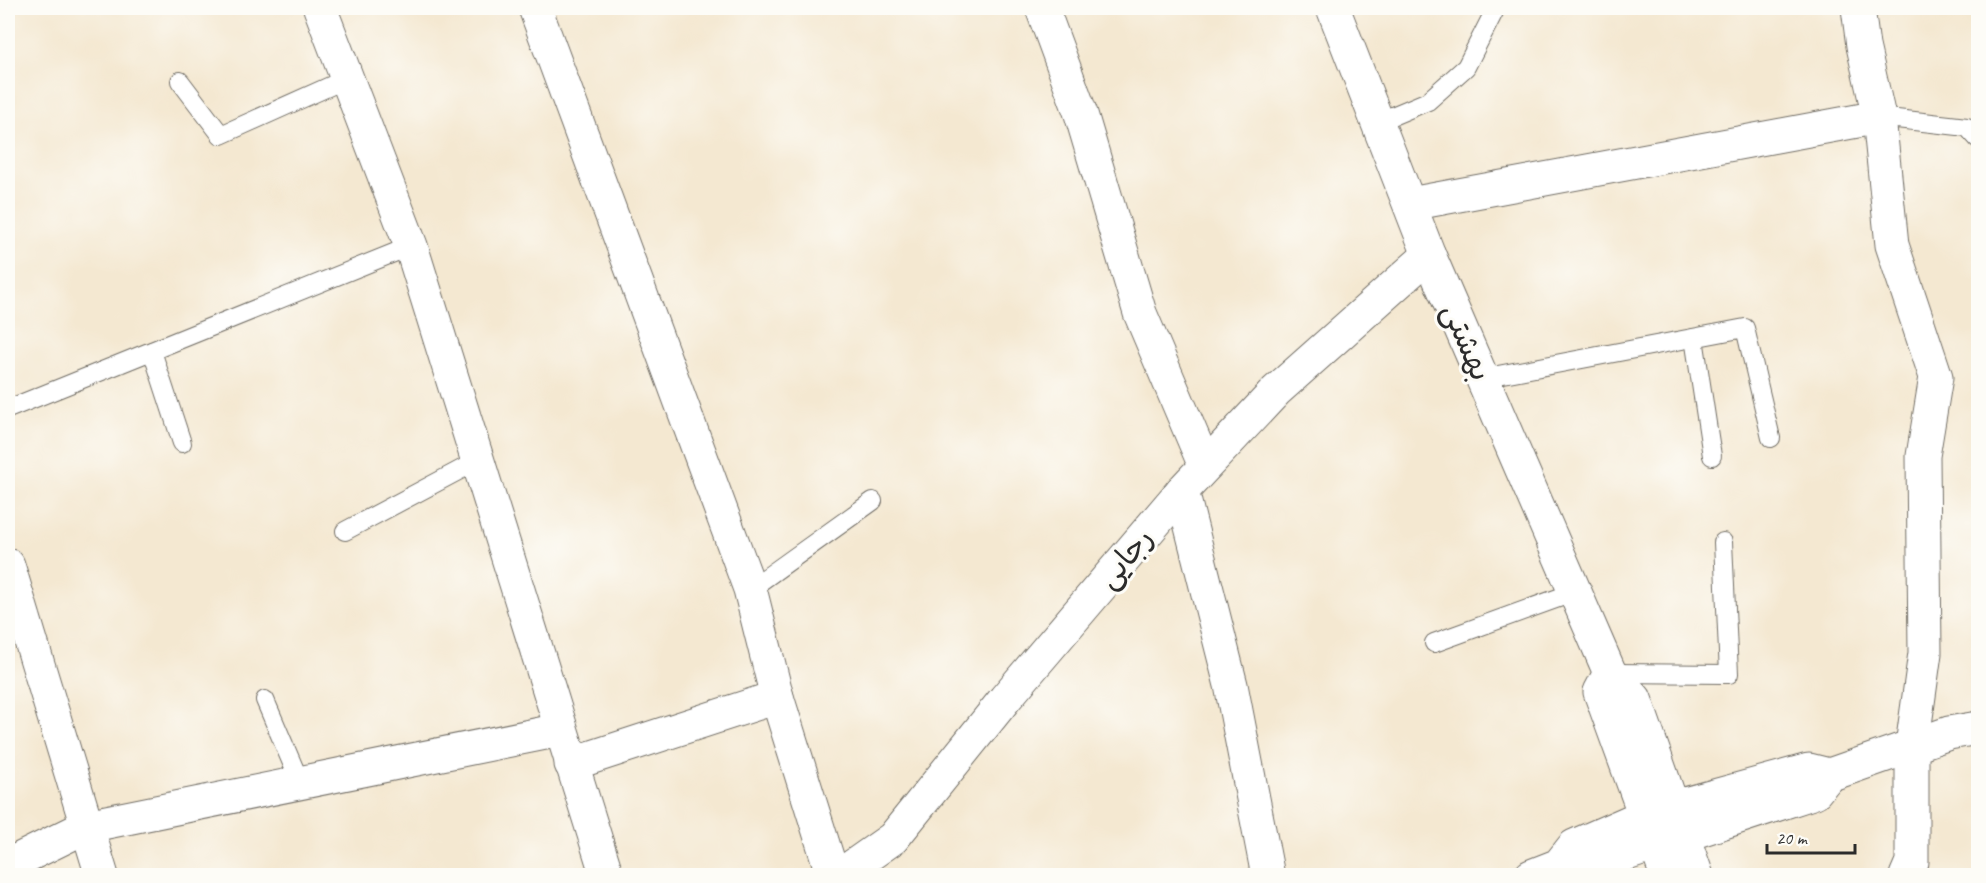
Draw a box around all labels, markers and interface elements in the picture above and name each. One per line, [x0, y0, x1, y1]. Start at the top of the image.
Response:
street label: بهشتی [1434, 297, 1500, 387]
street label: رجایی [1089, 520, 1161, 596]
scale bar [1767, 817, 1856, 855]
text: 20 m [1776, 827, 1809, 849]

